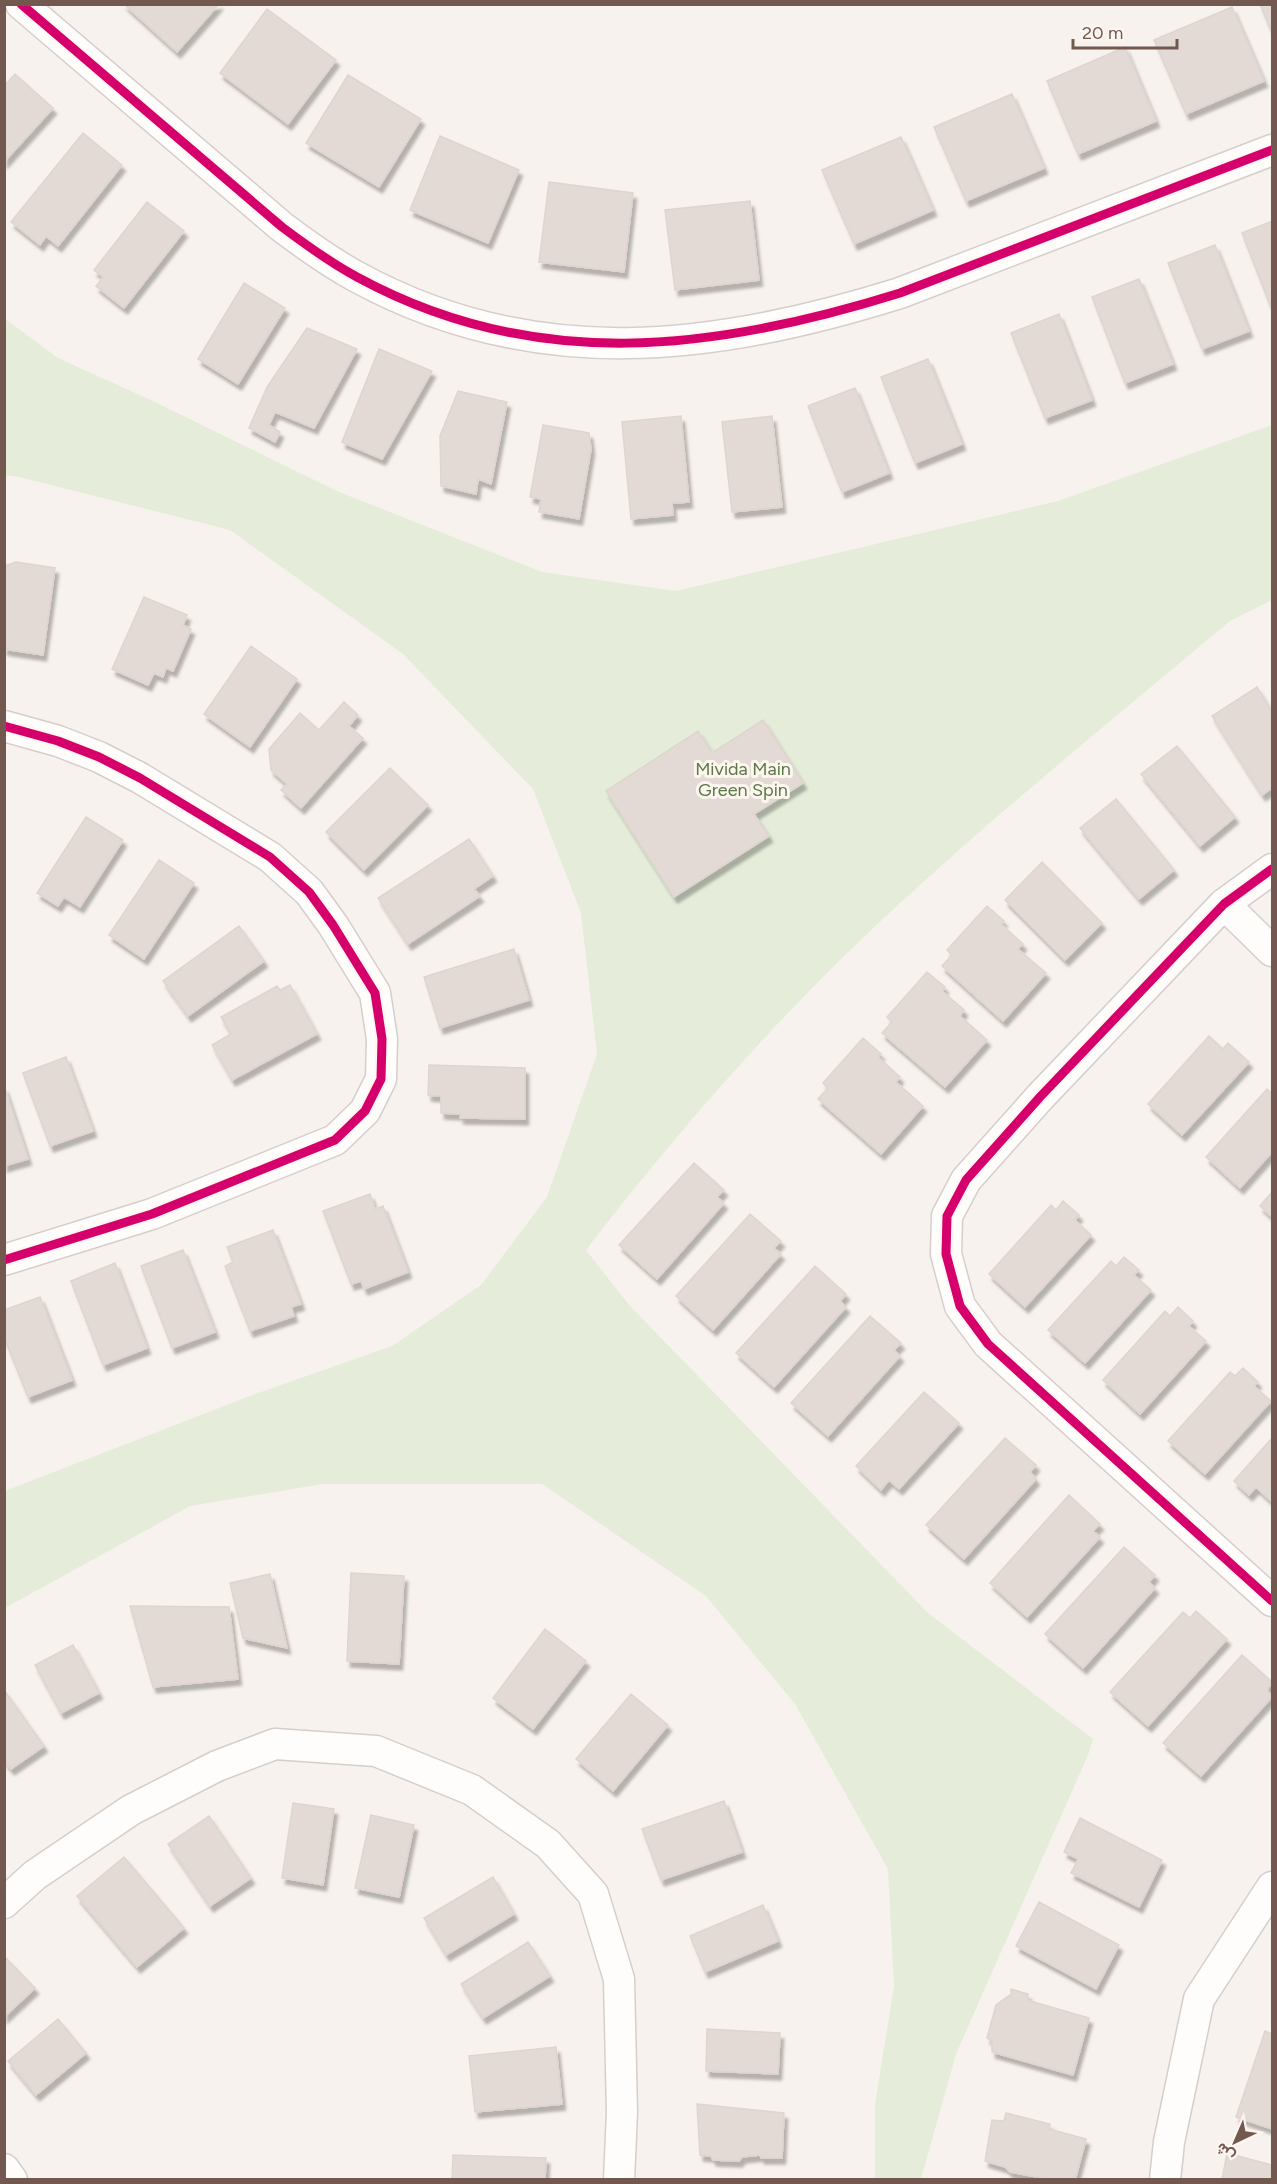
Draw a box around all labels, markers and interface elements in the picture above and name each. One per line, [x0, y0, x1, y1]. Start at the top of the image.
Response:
scale bar [1073, 12, 1176, 50]
text: 20 m [1082, 22, 1123, 44]
park label: Mivida Main Green Spin [695, 758, 791, 801]
north arrow [1205, 2112, 1265, 2172]
text: ش [1211, 2139, 1238, 2166]

